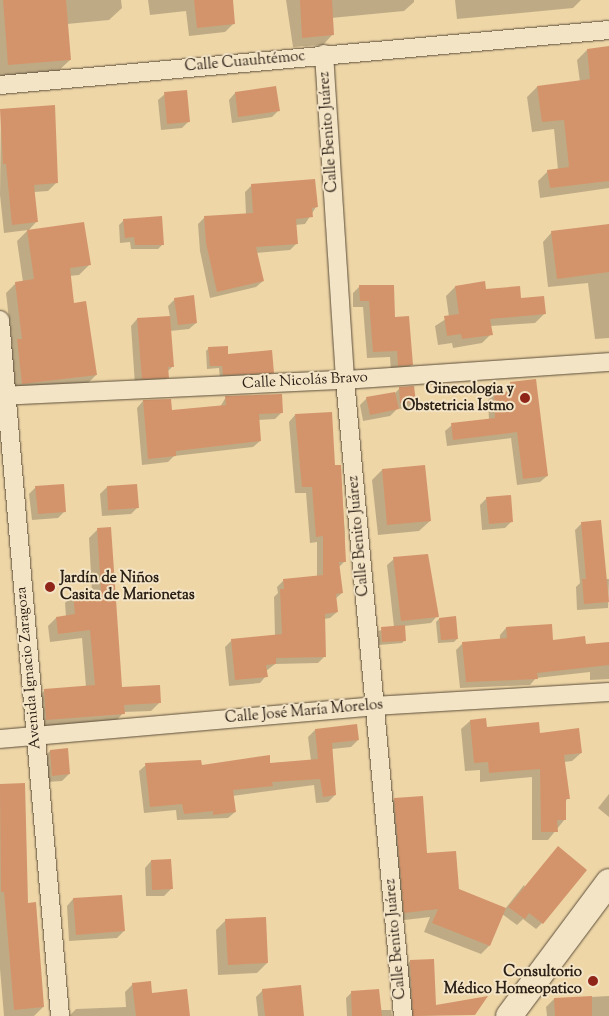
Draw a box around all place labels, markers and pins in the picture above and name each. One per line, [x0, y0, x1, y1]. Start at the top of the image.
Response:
place label: Ginecologia y Obstetricia Istmo [403, 380, 514, 415]
marker: Ginecologia y Obstetricia Istmo [518, 391, 532, 405]
place label: Jardín de Niños Casita de Marionetas [60, 569, 195, 604]
marker: Jardín de Niños Casita de Marionetas [44, 581, 56, 593]
place label: Consultorio Médico Homeopatico [444, 963, 582, 998]
marker: Consultorio Médico Homeopatico [586, 974, 600, 988]

